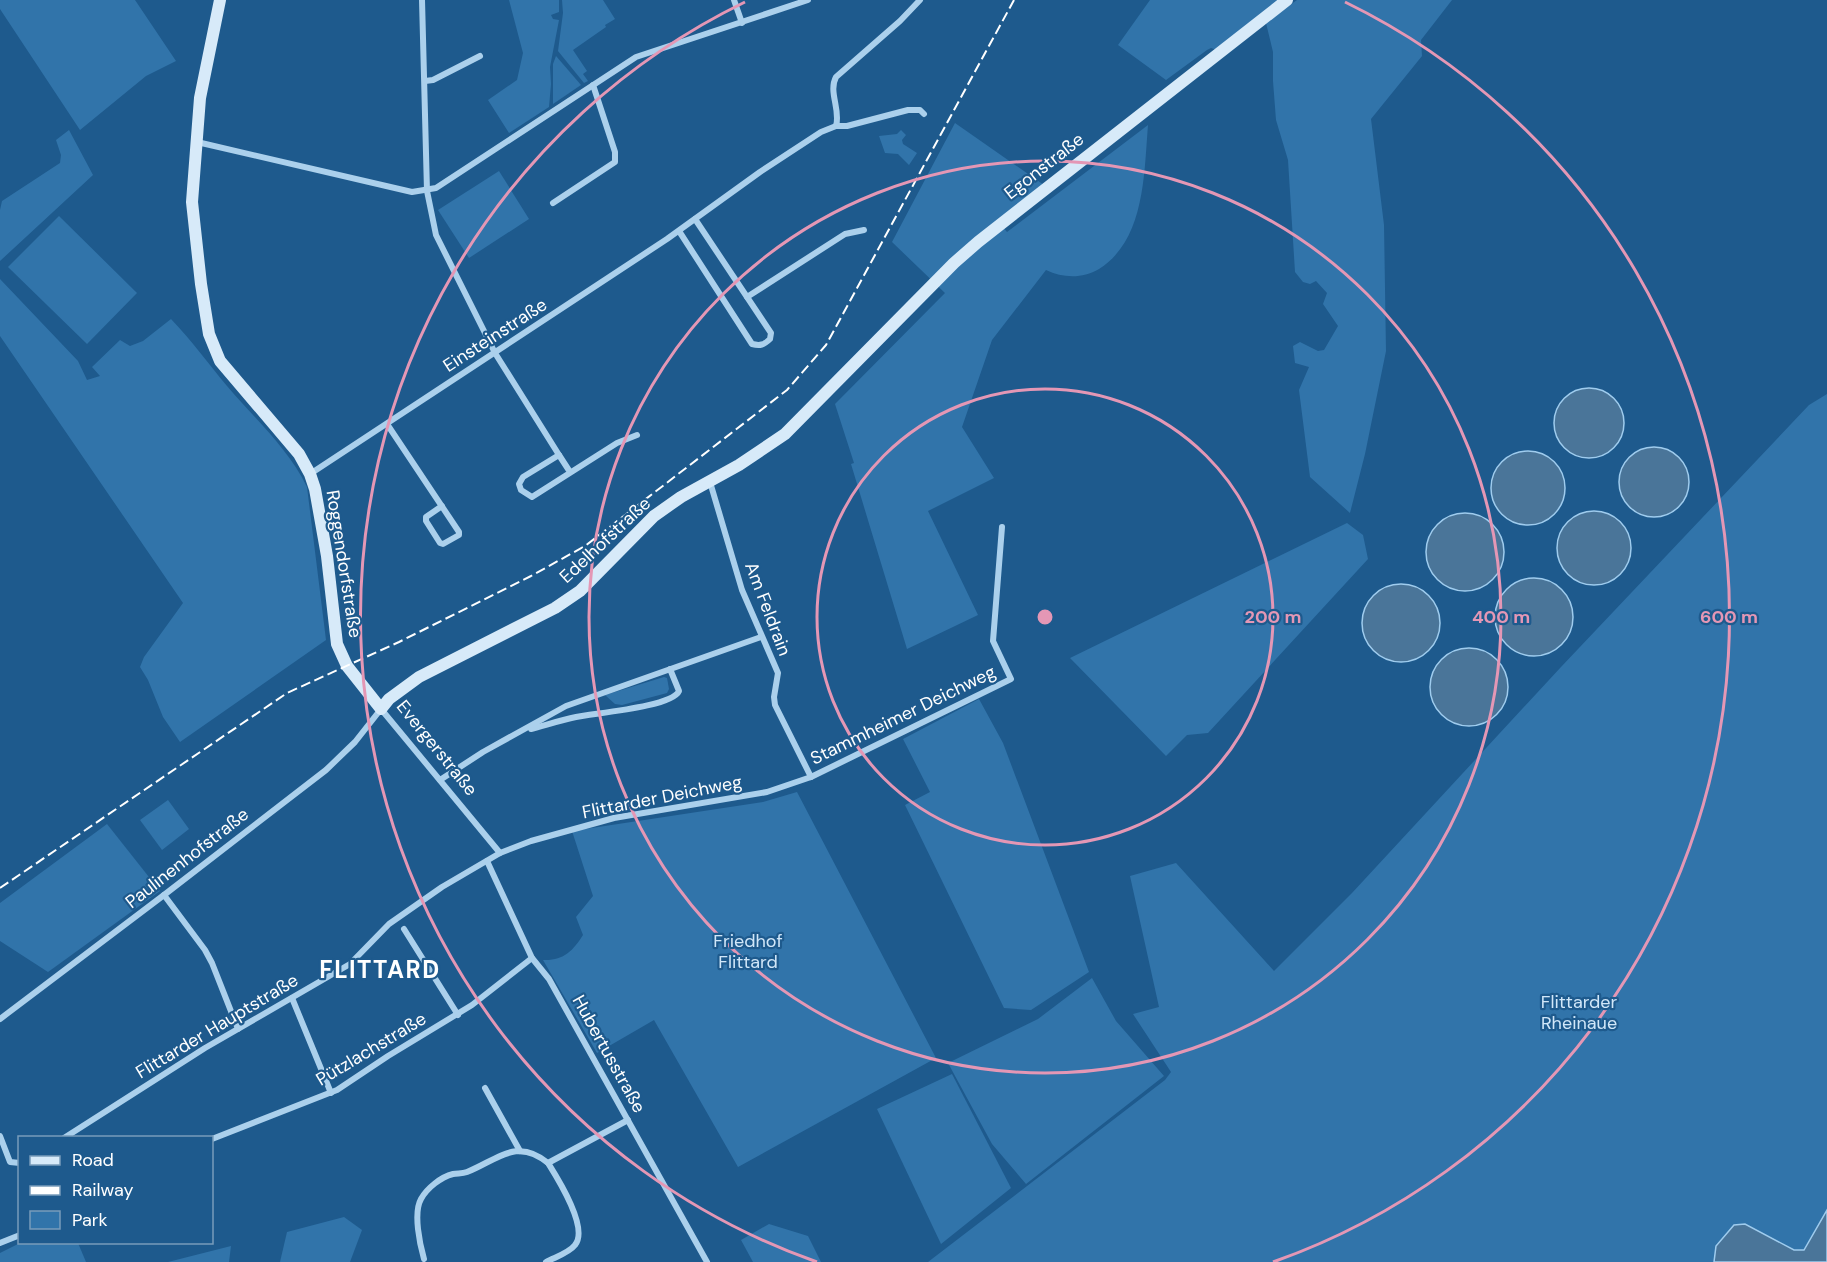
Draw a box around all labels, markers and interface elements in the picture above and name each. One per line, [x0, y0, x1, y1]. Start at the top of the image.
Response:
street label: Egonstraße [999, 127, 1089, 205]
street label: Einsteinstraße [438, 292, 552, 378]
street label: Roggendorfstraße [320, 488, 368, 640]
street label: Edelhofstraße [554, 491, 656, 589]
street label: Am Feldrain [739, 559, 797, 659]
text: 200 m [1245, 605, 1301, 629]
text: 400 m [1472, 605, 1530, 629]
text: 600 m [1700, 605, 1758, 629]
centre of rings [1035, 607, 1055, 627]
street label: Stammheimer Deichweg [806, 660, 1000, 770]
street label: Evergerstraße [391, 695, 483, 801]
street label: Flittarder Deichweg [580, 770, 744, 824]
street label: Paulinenhofstraße [120, 802, 254, 914]
park label: Friedhof Flittard [713, 929, 783, 974]
district label: FLITTARD [319, 954, 441, 985]
street label: Flittarder Hauptstraße [131, 968, 303, 1084]
park label: Flittarder Rheinaue [1541, 990, 1618, 1035]
street label: Hubertusstraße [567, 991, 651, 1117]
street label: Pützlachstraße [311, 1007, 431, 1091]
legend [18, 1136, 213, 1244]
text: Road [72, 1148, 114, 1172]
text: Railway [72, 1178, 134, 1202]
text: Park [72, 1208, 108, 1232]

